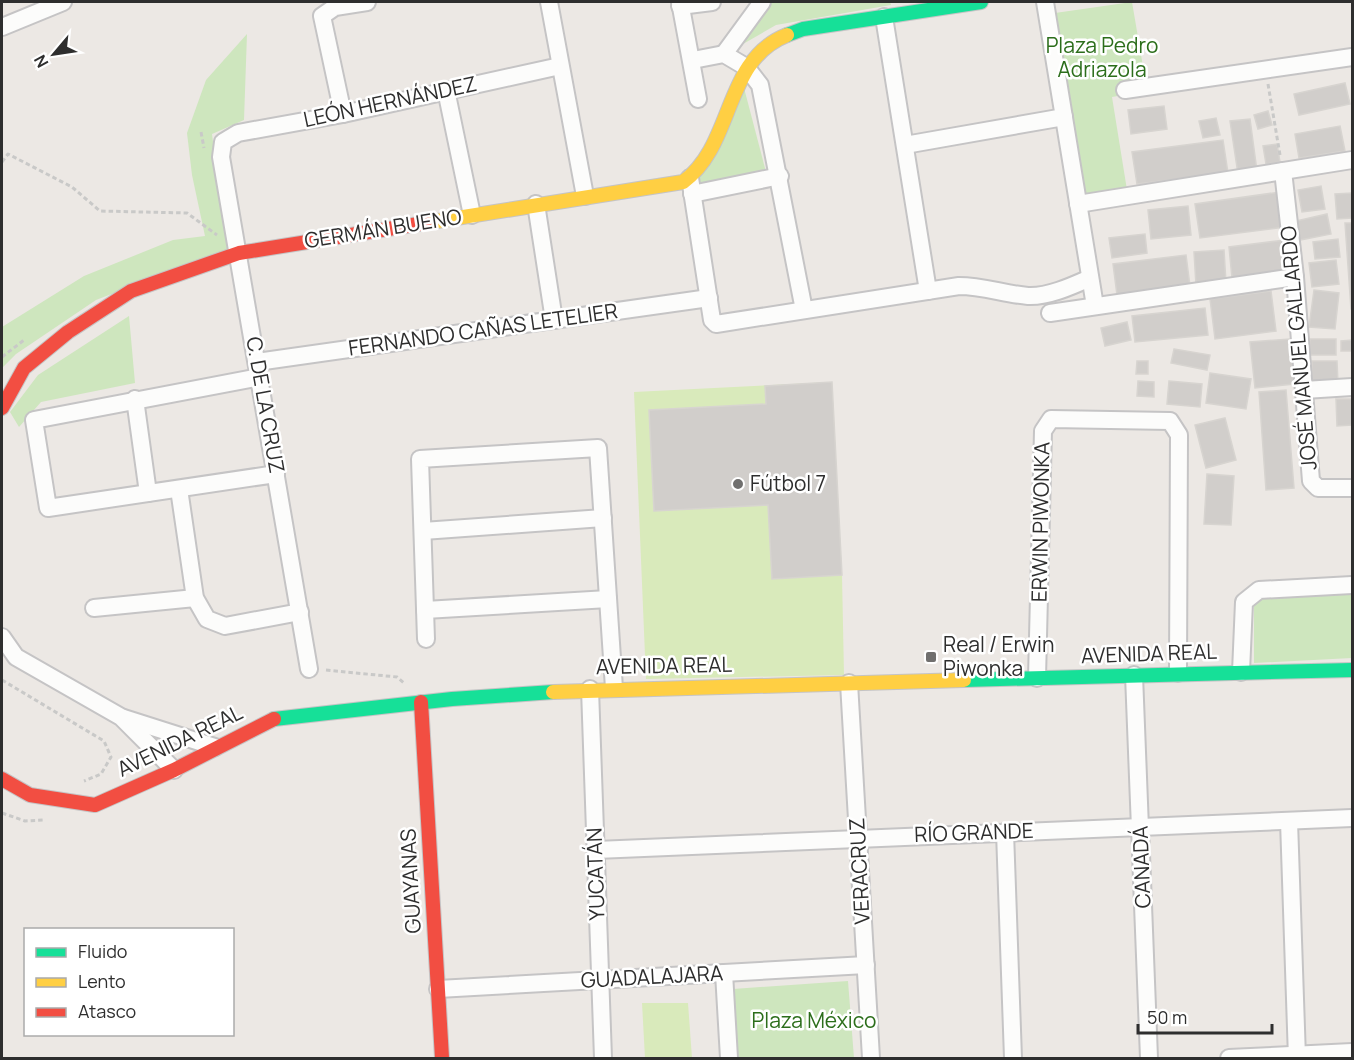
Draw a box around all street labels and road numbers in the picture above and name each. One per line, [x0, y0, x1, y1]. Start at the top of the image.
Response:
street label: LEÓN HERNÁNDEZ [301, 69, 479, 133]
street label: GERMÁN BUENO [302, 202, 463, 254]
street label: JOSÉ MANUEL GALLARDO [1273, 225, 1323, 471]
street label: FERNANDO CAÑAS LETELIER [346, 296, 619, 362]
street label: C. DE LA CRUZ [240, 334, 292, 475]
street label: ERWIN PIWONKA [1025, 442, 1055, 602]
street label: AVENIDA REAL [1080, 637, 1218, 669]
street label: AVENIDA REAL [596, 650, 733, 680]
street label: AVENIDA REAL [112, 698, 247, 783]
street label: RÍO GRANDE [914, 816, 1034, 848]
street label: VERACRUZ [842, 817, 876, 925]
street label: CANADÁ [1126, 825, 1156, 909]
street label: YUCATÁN [579, 827, 611, 921]
street label: GUAYANAS [393, 828, 427, 934]
street label: GUADALAJARA [580, 958, 724, 994]

